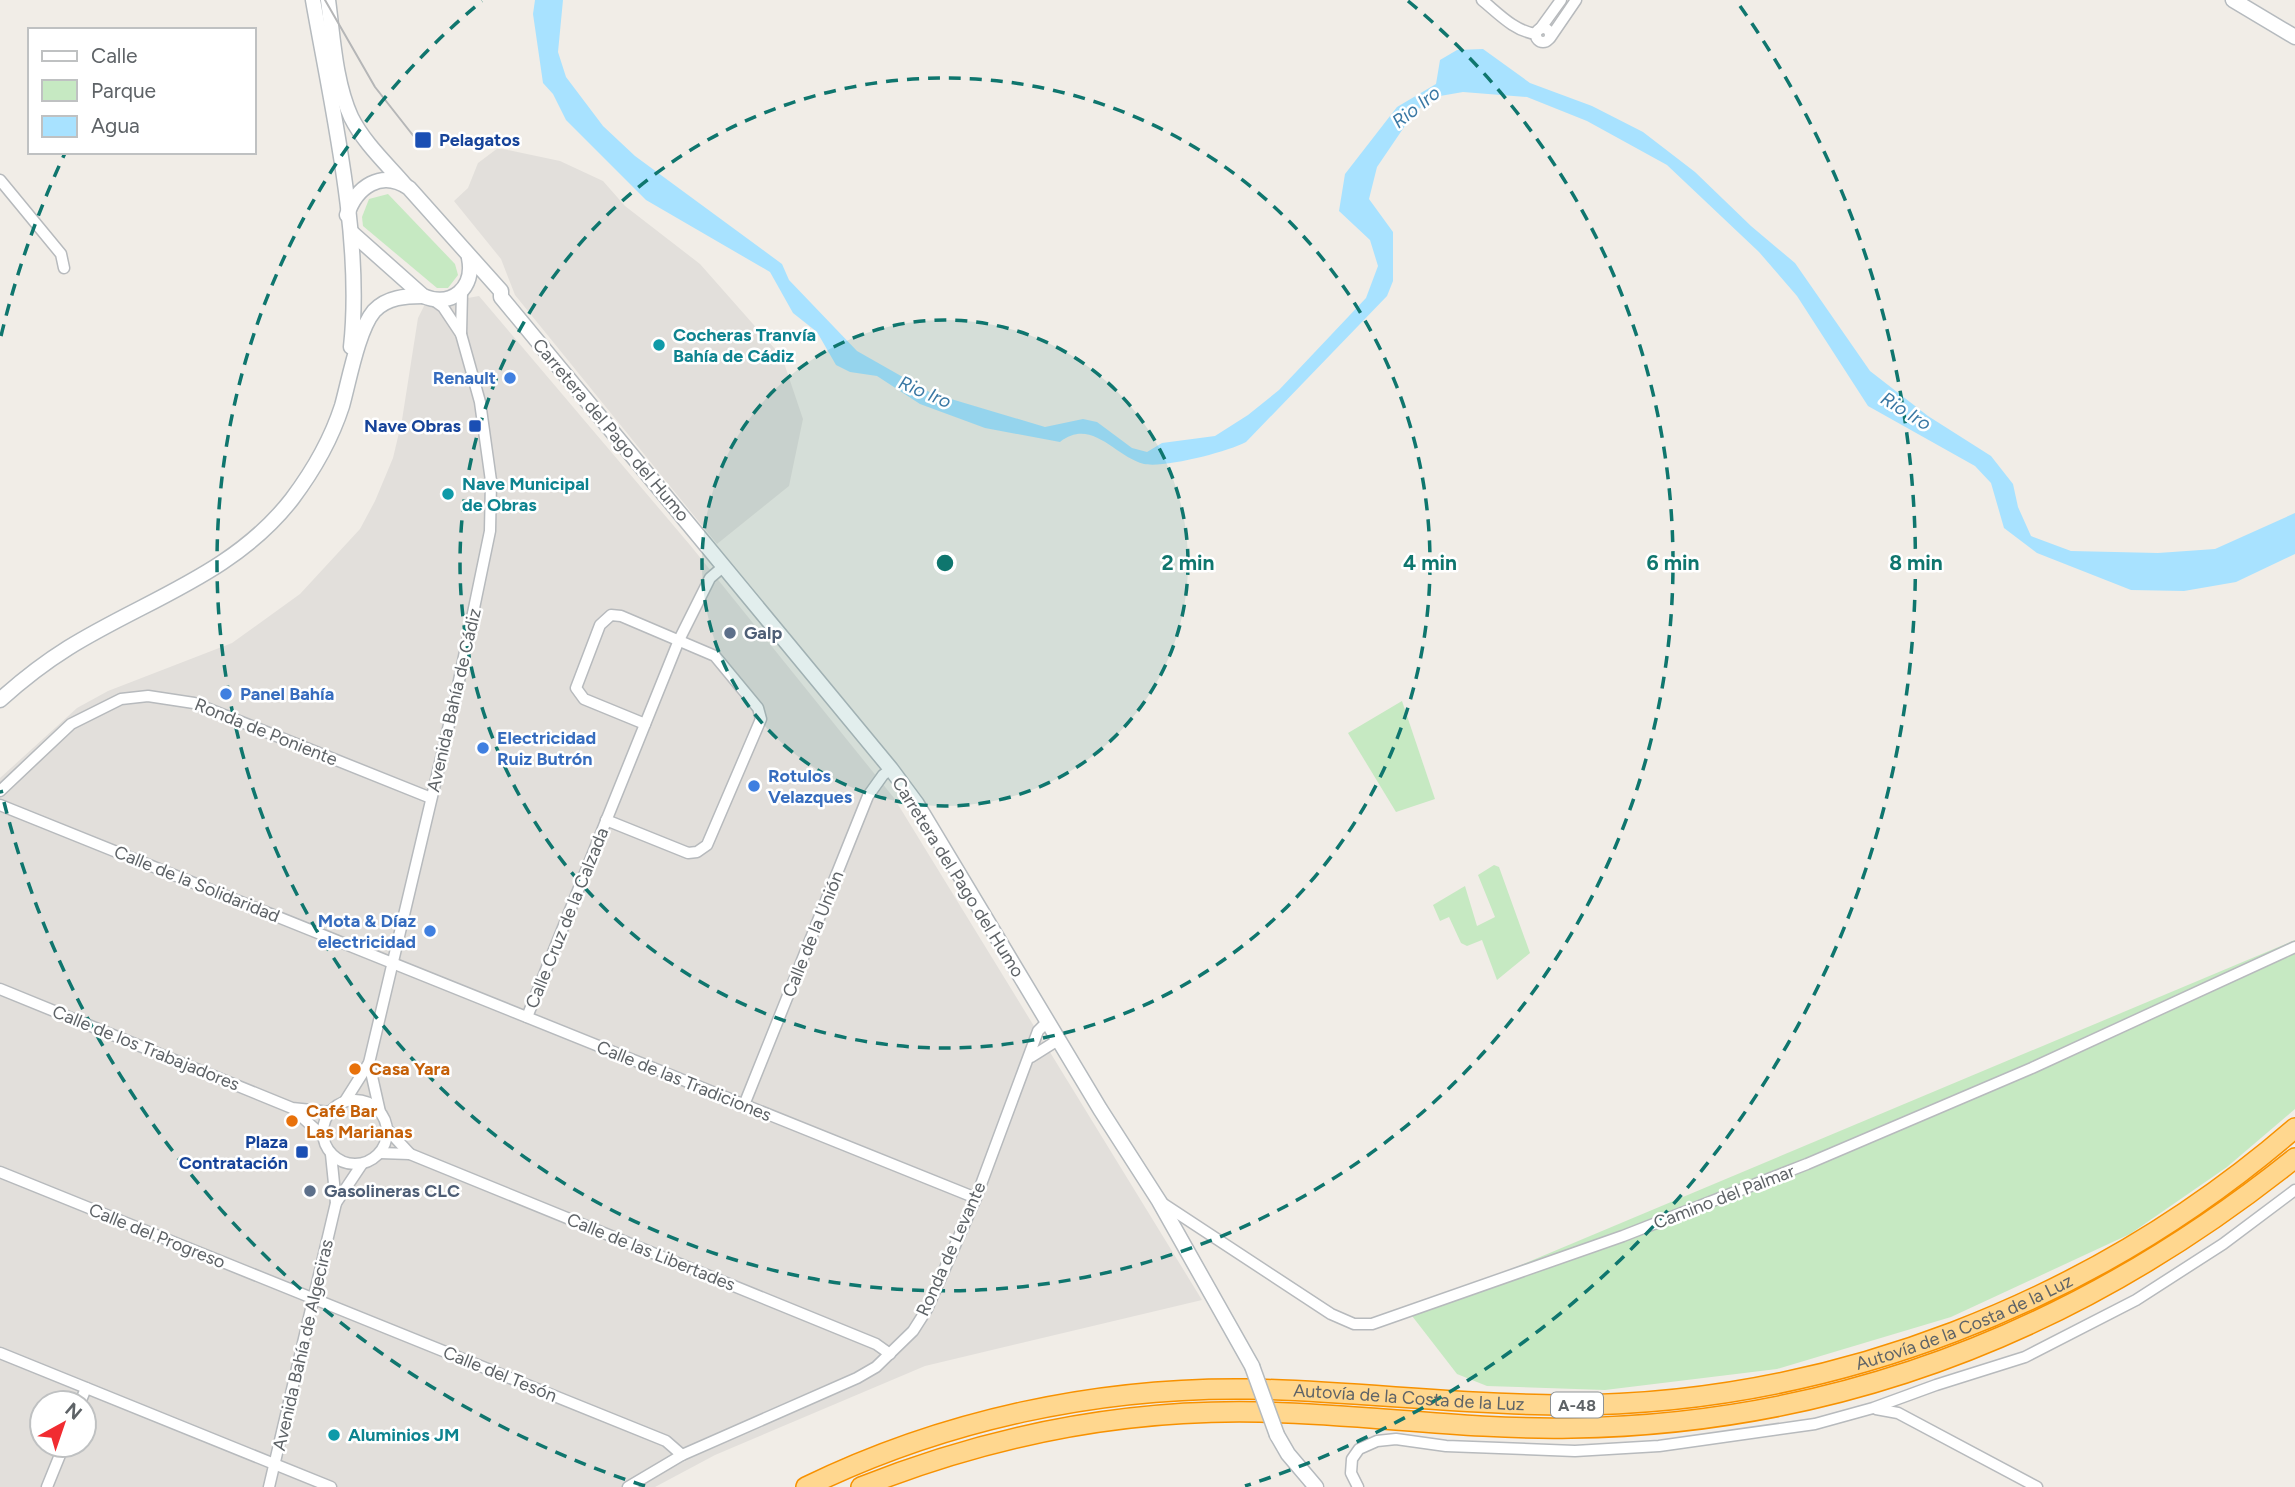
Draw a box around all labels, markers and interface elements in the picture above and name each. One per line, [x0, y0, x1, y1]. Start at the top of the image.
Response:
legend [28, 28, 256, 154]
text: Calle [91, 43, 138, 68]
text: Parque [91, 78, 156, 103]
water label: Rio Iro [1387, 81, 1445, 133]
text: Agua [91, 113, 140, 138]
place label: Pelagatos [439, 129, 521, 151]
marker: Pelagatos [413, 130, 433, 150]
place label: Cocheras Tranvía Bahía de Cádiz [673, 324, 816, 367]
street label: Carretera del Pago del Humo [528, 334, 694, 526]
marker: Cocheras Tranvía Bahía de Cádiz [651, 337, 667, 353]
place label: Renault [433, 367, 496, 389]
marker: Renault [502, 370, 518, 386]
water label: Rio Iro [895, 371, 955, 413]
water label: Rio Iro [1877, 387, 1935, 435]
place label: Nave Obras [364, 415, 462, 437]
marker: Nave Obras [467, 418, 483, 434]
place label: Nave Municipal de Obras [462, 473, 589, 516]
marker: Nave Municipal de Obras [440, 486, 456, 502]
text: 2 min [1162, 550, 1214, 575]
text: 4 min [1403, 550, 1457, 575]
text: 6 min [1647, 550, 1699, 575]
text: 8 min [1889, 550, 1943, 575]
centre of rings [933, 551, 957, 575]
street label: Avenida Bahía de Cádiz [422, 606, 486, 794]
place label: Galp [744, 622, 782, 644]
marker: Galp [722, 625, 738, 641]
place label: Panel Bahía [240, 683, 334, 705]
marker: Panel Bahía [218, 686, 234, 702]
street label: Ronda de Poniente [191, 693, 341, 771]
place label: Electricidad Ruiz Butrón [497, 727, 596, 770]
marker: Electricidad Ruiz Butrón [475, 740, 491, 756]
place label: Rotulos Velazques [768, 765, 853, 808]
street label: Carretera del Pago del Humo [887, 773, 1029, 981]
marker: Rotulos Velazques [746, 778, 762, 794]
street label: Calle Cruz de la Calzada [521, 824, 613, 1012]
street label: Calle de la Solidaridad [111, 841, 283, 927]
street label: Calle de la Unión [778, 868, 848, 1000]
place label: Mota & Díaz electricidad [317, 910, 416, 953]
marker: Mota & Díaz electricidad [422, 923, 438, 939]
street label: Calle de los Trabajadores [49, 1000, 243, 1096]
street label: Calle de las Tradiciones [593, 1036, 775, 1126]
place label: Casa Yara [369, 1058, 450, 1080]
marker: Casa Yara [347, 1061, 363, 1077]
place label: Café Bar Las Marianas [306, 1100, 413, 1143]
marker: Café Bar Las Marianas [284, 1113, 300, 1129]
place label: Plaza Contratación [179, 1131, 288, 1174]
marker: Plaza Contratación [294, 1144, 310, 1160]
street label: Camino del Palmar [1650, 1160, 1798, 1234]
street label: Ronda de Levante [912, 1178, 991, 1320]
place label: Gasolineras CLC [324, 1180, 460, 1202]
marker: Gasolineras CLC [302, 1183, 318, 1199]
street label: Calle del Progreso [86, 1199, 228, 1273]
street label: Calle de las Libertades [563, 1208, 739, 1296]
street label: Avenida Bahía de Algeciras [268, 1237, 338, 1453]
street label: Autovía de la Costa de la Luz [1853, 1269, 2077, 1375]
street label: Calle del Tesón [440, 1341, 560, 1407]
street label: Autovía de la Costa de la Luz [1293, 1379, 1525, 1415]
north arrow [28, 1389, 98, 1459]
road number: A-48 [1551, 1392, 1603, 1418]
text: N [61, 1398, 87, 1425]
place label: Aluminios JM [348, 1424, 459, 1446]
marker: Aluminios JM [326, 1427, 342, 1443]

